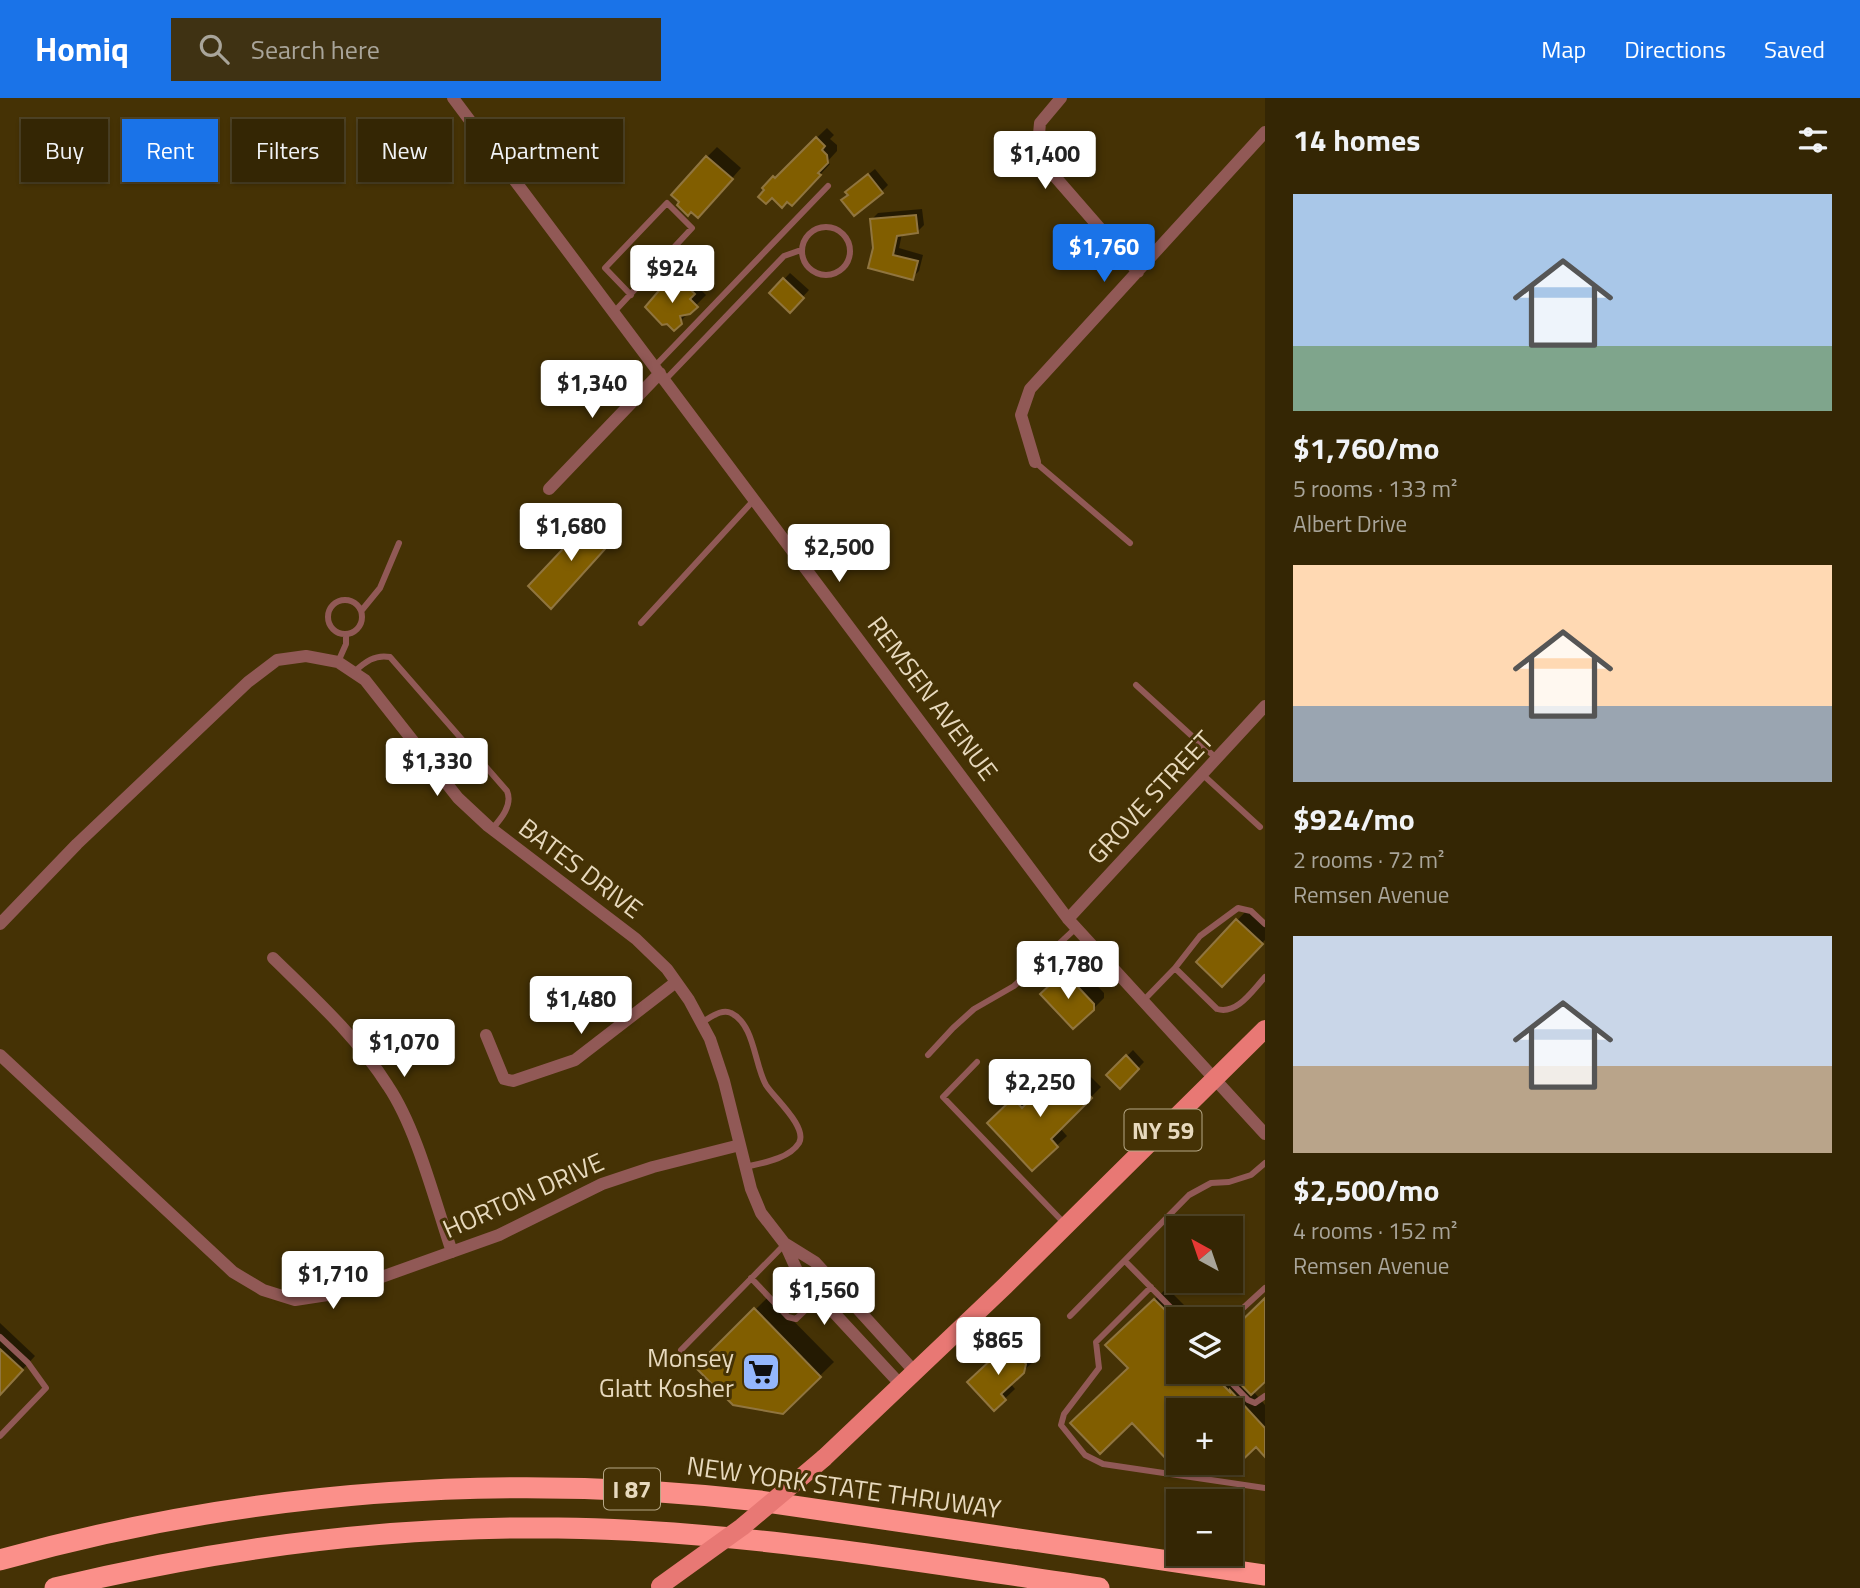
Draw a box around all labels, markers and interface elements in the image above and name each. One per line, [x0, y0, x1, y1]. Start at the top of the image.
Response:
search box [171, 18, 661, 81]
text: Homiq [35, 24, 129, 74]
icon: search [195, 30, 233, 68]
text: Search here [251, 30, 380, 69]
text: Map [1541, 31, 1586, 67]
text: Directions [1624, 31, 1726, 67]
text: Saved [1764, 31, 1825, 67]
text: 14 homes [1293, 117, 1420, 163]
chip: Buy [21, 119, 108, 182]
chip: Rent [122, 119, 218, 182]
chip: Filters [232, 119, 344, 182]
chip: New [358, 119, 452, 182]
chip: Apartment [466, 119, 623, 182]
icon: filters [1794, 121, 1832, 159]
pin: $1,400 [988, 132, 1102, 191]
text: $1,400 [1010, 136, 1080, 171]
pin: $1,760 [1047, 225, 1161, 284]
text: $1,760 [1069, 229, 1139, 264]
icon: home [1500, 240, 1626, 366]
pin: $924 [631, 246, 713, 305]
text: $924 [646, 250, 698, 285]
pin: $1,340 [535, 360, 649, 420]
text: $1,340 [557, 365, 627, 400]
text: $1,760/mo [1293, 425, 1439, 471]
text: 5 rooms · 133 m² [1293, 471, 1457, 506]
pin: $1,680 [514, 504, 628, 563]
text: Albert Drive [1293, 506, 1407, 541]
text: $1,680 [536, 508, 606, 543]
pin: $2,500 [782, 524, 896, 584]
text: $2,500 [804, 529, 874, 564]
street label: REMSEN AVENUE [858, 608, 1008, 788]
icon: home [1500, 611, 1626, 737]
street label: GROVE STREET [1078, 721, 1223, 873]
pin: $1,330 [380, 738, 494, 798]
text: $1,330 [402, 743, 472, 778]
text: $924/mo [1293, 796, 1415, 842]
street label: BATES DRIVE [511, 808, 651, 928]
text: 2 rooms · 72 m² [1293, 842, 1444, 877]
text: Remsen Avenue [1293, 877, 1449, 912]
pin: $1,780 [1011, 942, 1125, 1001]
text: $1,780 [1033, 946, 1103, 981]
pin: $1,480 [524, 976, 638, 1036]
text: $1,480 [546, 981, 616, 1016]
icon: home [1500, 982, 1626, 1108]
pin: $1,070 [347, 1020, 461, 1079]
text: $1,070 [369, 1024, 439, 1059]
pin: $2,250 [983, 1060, 1097, 1119]
text: $2,250 [1005, 1064, 1075, 1099]
road number: NY 59 [1124, 1110, 1202, 1150]
street label: HORTON DRIVE [436, 1142, 610, 1248]
text: $2,500/mo [1293, 1167, 1439, 1213]
text: 4 rooms · 152 m² [1293, 1213, 1457, 1248]
north arrow [1166, 1216, 1242, 1293]
map controls [1166, 1216, 1243, 1566]
text: Remsen Avenue [1293, 1248, 1449, 1283]
pin: $1,710 [276, 1252, 390, 1311]
text: $1,710 [298, 1256, 368, 1291]
pin: $1,560 [767, 1268, 881, 1327]
text: $1,560 [789, 1272, 859, 1307]
button: layers [1166, 1307, 1243, 1384]
pin: $865 [957, 1318, 1039, 1377]
text: $865 [972, 1322, 1024, 1357]
place label: Monsey Glatt Kosher [599, 1338, 734, 1407]
supermarket icon: Monsey Glatt Kosher [740, 1351, 782, 1393]
button: + [1166, 1398, 1243, 1475]
street label: NEW YORK STATE THRUWAY [684, 1446, 1004, 1528]
road number: I 87 [604, 1469, 660, 1510]
button: − [1166, 1489, 1243, 1566]

